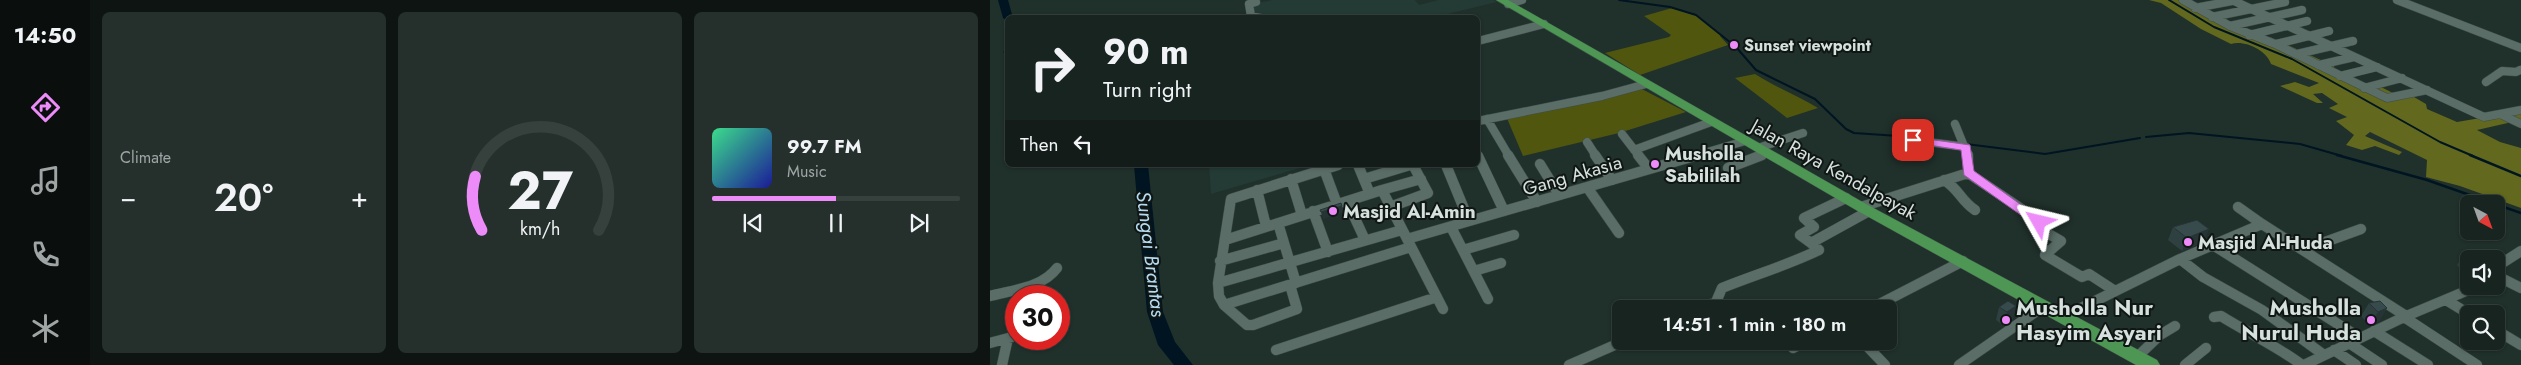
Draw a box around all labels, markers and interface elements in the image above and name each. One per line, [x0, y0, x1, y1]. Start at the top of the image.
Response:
text: 14:50 [14, 19, 76, 51]
text: 90 m [1103, 27, 1189, 77]
place label: Sunset viewpoint [1744, 34, 1872, 57]
icon: right [1020, 35, 1085, 100]
marker: Sunset viewpoint [1728, 39, 1740, 51]
text: Turn right [1103, 73, 1191, 105]
icon: directions [28, 90, 63, 125]
street label: Jalan Raya Kendalpayak [1743, 111, 1922, 227]
pin [1892, 119, 1934, 161]
icon: arrive [1899, 126, 1927, 154]
icon: left [1069, 130, 1097, 158]
text: Then [1020, 131, 1059, 158]
text: 99.7 FM [787, 133, 862, 160]
place label: Musholla Sabililah [1665, 140, 1744, 189]
text: Climate [120, 146, 171, 169]
street label: Gang Akasia [1519, 148, 1625, 203]
text: 27 [507, 153, 573, 229]
marker: Musholla Sabililah [1649, 158, 1661, 170]
text: Music [787, 160, 827, 183]
icon: music [28, 163, 63, 198]
text: 20° [214, 170, 273, 225]
text: − [120, 177, 137, 218]
text: + [351, 177, 368, 218]
water label: Sungai Brantas [1128, 190, 1173, 319]
position arrow [2012, 195, 2064, 247]
north arrow [2460, 195, 2505, 240]
map controls [2460, 195, 2505, 350]
place label: Masjid Al-Amin [1343, 198, 1476, 225]
marker: Masjid Al-Amin [1327, 205, 1339, 217]
icon: previous [739, 209, 767, 237]
icon: pause [822, 209, 850, 237]
icon: next [905, 209, 933, 237]
text: km/h [520, 216, 560, 242]
place label: Masjid Al-Huda [2198, 229, 2333, 256]
marker: Masjid Al-Huda [2182, 236, 2194, 248]
icon: phone [28, 237, 63, 272]
button: sound [2460, 250, 2505, 295]
speed limit sign: 30 [1005, 285, 1070, 350]
place label: Musholla Nur Hasyim Asyari [2016, 291, 2162, 348]
place label: Musholla Nurul Huda [2241, 291, 2361, 348]
button: search [2460, 305, 2505, 350]
icon: climate [28, 311, 63, 346]
text: 14:51 · 1 min · 180 m [1663, 311, 1846, 338]
marker: Musholla Nur Hasyim Asyari [2000, 314, 2012, 326]
marker: Musholla Nurul Huda [2365, 314, 2377, 326]

